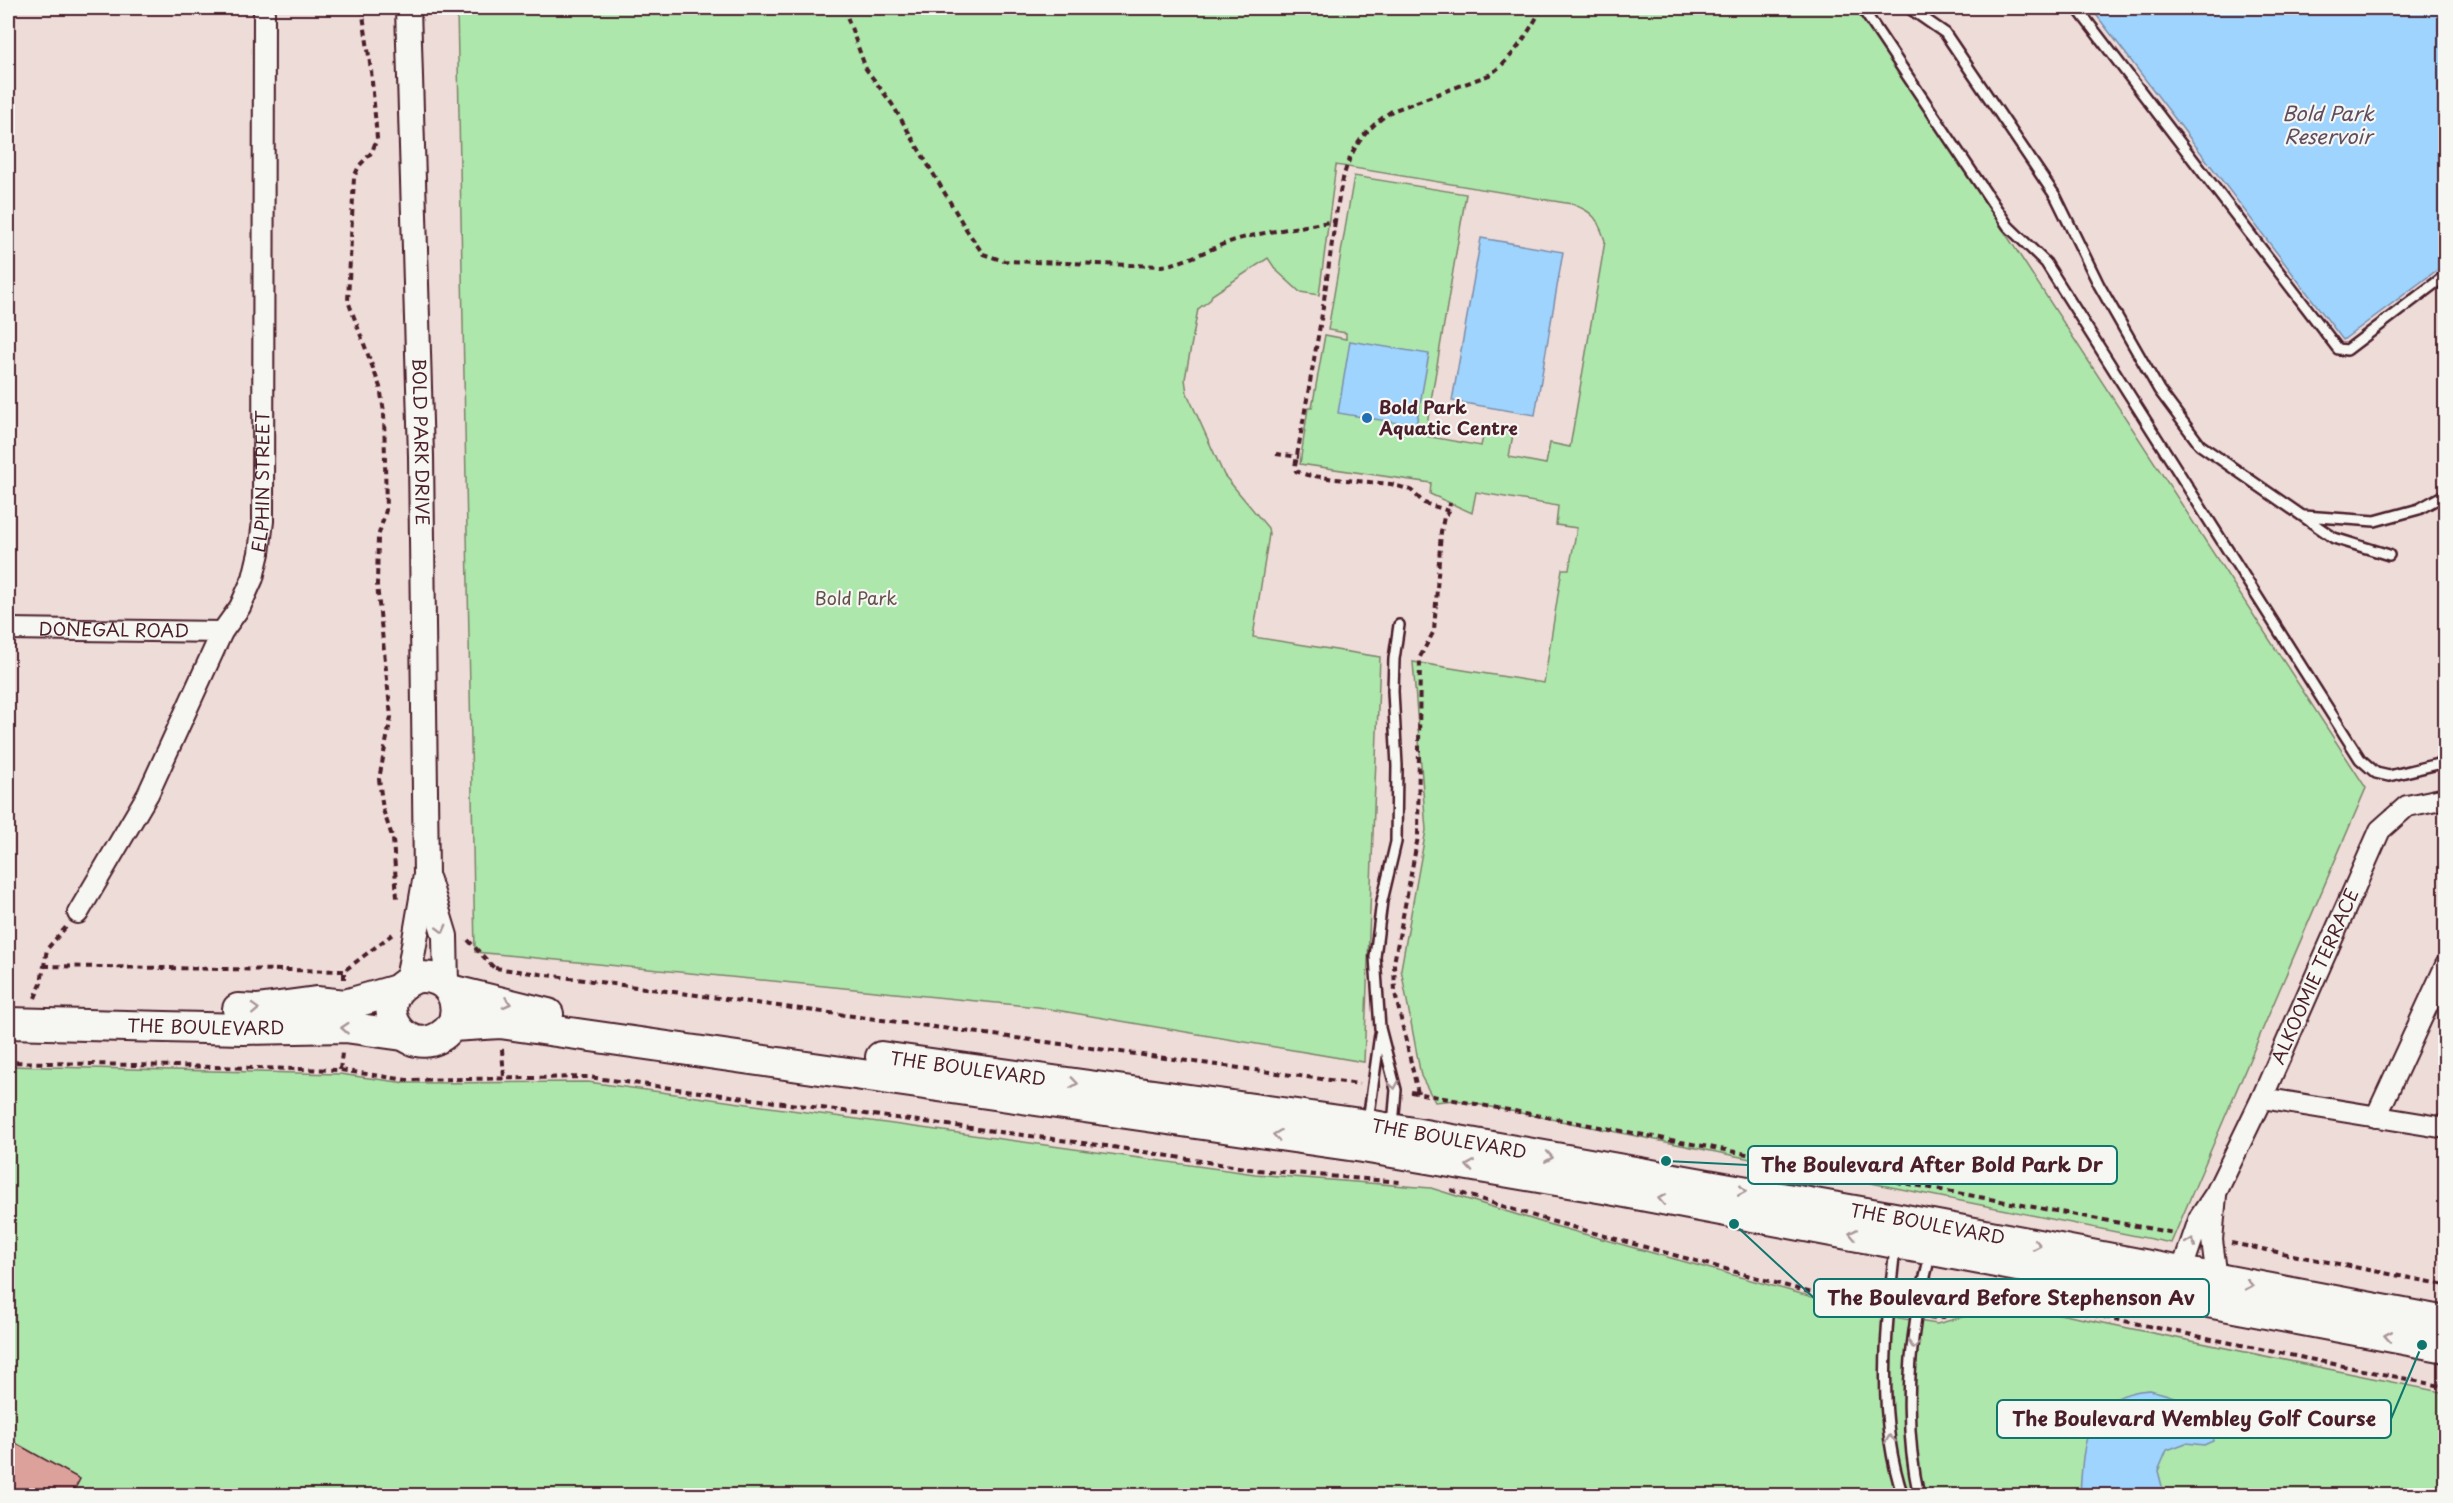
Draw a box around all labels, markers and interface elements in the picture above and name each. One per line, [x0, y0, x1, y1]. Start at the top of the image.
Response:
water label: Bold Park Reservoir [2282, 98, 2375, 151]
street label: BOLD PARK DRIVE [406, 358, 437, 526]
place label: Bold Park Aquatic Centre [1378, 393, 1518, 441]
street label: ELPHIN STREET [244, 410, 275, 554]
marker: Bold Park Aquatic Centre [1360, 411, 1374, 425]
park label: Bold Park [815, 584, 897, 611]
street label: DONEGAL ROAD [39, 614, 189, 644]
street label: ALKOOMIE TERRACE [2264, 884, 2365, 1068]
one-way arrow [435, 924, 448, 934]
one-way arrow [501, 996, 512, 1008]
one-way arrow [250, 1003, 259, 1015]
street label: THE BOULEVARD [127, 1011, 285, 1041]
one-way arrow [340, 1021, 349, 1034]
street label: THE BOULEVARD [889, 1043, 1048, 1092]
one-way arrow [1069, 1077, 1079, 1089]
one-way arrow [1387, 1080, 1399, 1089]
street label: THE BOULEVARD [1370, 1111, 1529, 1165]
one-way arrow [1272, 1129, 1282, 1141]
callout: The Boulevard After Bold Park Dr [1748, 1146, 2117, 1184]
text: The Boulevard After Bold Park Dr [1761, 1149, 2104, 1179]
one-way arrow [1545, 1151, 1554, 1163]
one-way arrow [1465, 1160, 1474, 1172]
one-way arrow [1737, 1185, 1746, 1197]
one-way arrow [1657, 1193, 1667, 1206]
street label: THE BOULEVARD [1848, 1195, 2007, 1251]
one-way arrow [1849, 1228, 1859, 1241]
one-way arrow [2184, 1237, 2196, 1248]
one-way arrow [2031, 1238, 2041, 1251]
one-way arrow [2244, 1278, 2254, 1291]
callout: The Boulevard Before Stephenson Av [1814, 1279, 2209, 1317]
text: The Boulevard Before Stephenson Av [1827, 1282, 2195, 1312]
one-way arrow [2383, 1330, 2393, 1343]
one-way arrow [1907, 1341, 1920, 1350]
callout: The Boulevard Wembley Golf Course [1997, 1400, 2391, 1438]
text: The Boulevard Wembley Golf Course [2012, 1403, 2376, 1433]
one-way arrow [1885, 1434, 1897, 1443]

